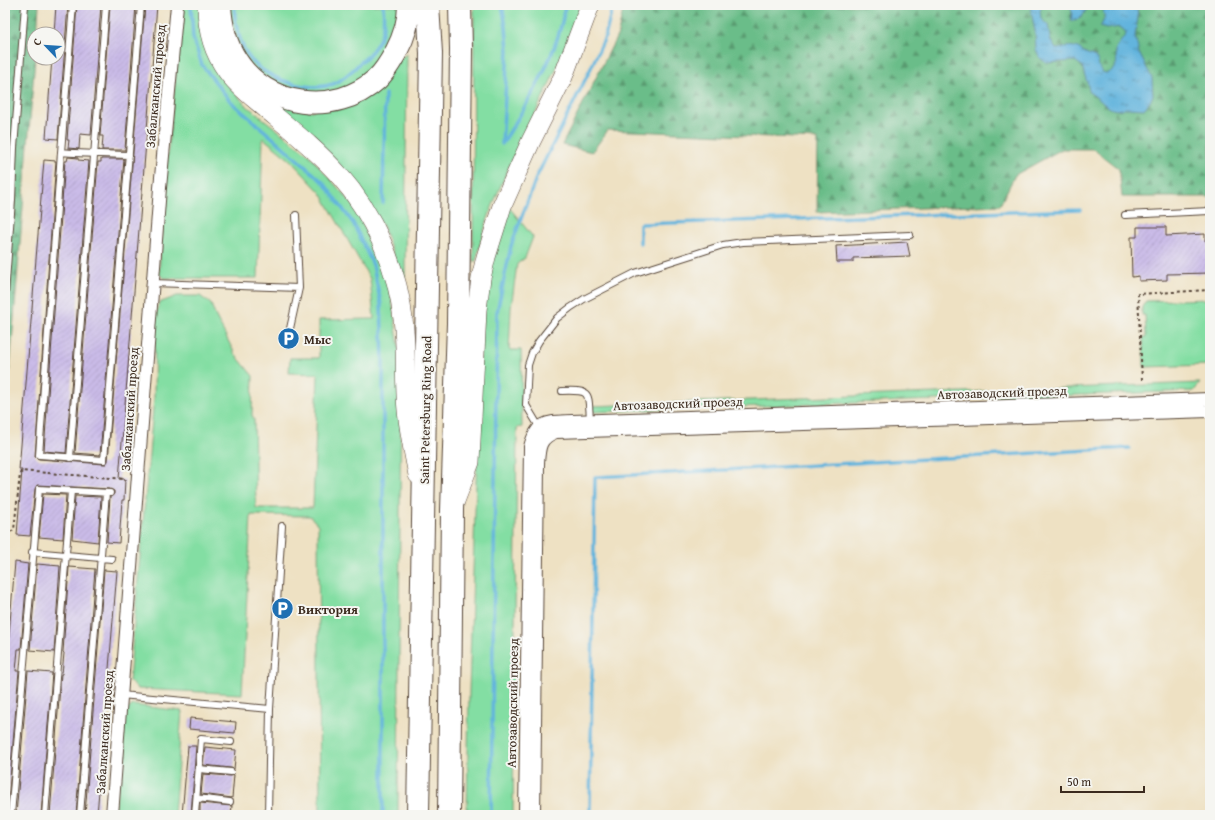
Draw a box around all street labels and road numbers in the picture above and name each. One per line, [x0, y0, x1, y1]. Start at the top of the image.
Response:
street label: Забалканский проезд [141, 23, 170, 149]
street label: Saint Petersburg Ring Road [415, 335, 436, 484]
street label: Забалканский проезд [116, 346, 143, 472]
street label: Автозаводский проезд [937, 381, 1067, 404]
street label: Автозаводский проезд [613, 392, 743, 415]
street label: Автозаводский проезд [502, 638, 523, 768]
street label: Забалканский проезд [91, 669, 118, 795]

